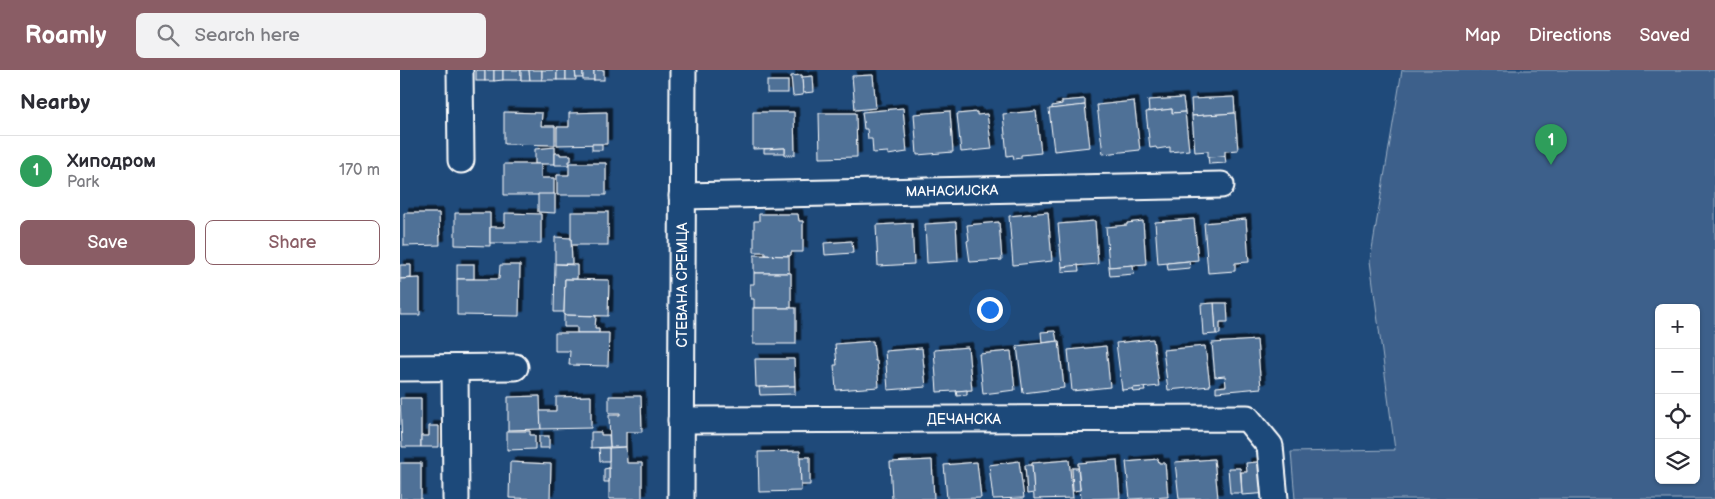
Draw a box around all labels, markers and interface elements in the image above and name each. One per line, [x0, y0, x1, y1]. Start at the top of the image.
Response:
search box [136, 13, 486, 58]
text: Roamly [25, 21, 106, 50]
icon: search [154, 21, 182, 49]
text: Search here [194, 24, 300, 47]
text: Map [1465, 25, 1501, 46]
text: Directions [1529, 25, 1611, 46]
text: Saved [1639, 25, 1690, 46]
text: Nearby [20, 90, 90, 115]
pin: 1 [1535, 124, 1567, 165]
text: Хиподром [67, 150, 156, 173]
text: 1 [33, 161, 39, 180]
text: 170 m [339, 161, 380, 180]
text: Park [67, 173, 99, 192]
street label: МАНАСИЈСКА [906, 182, 999, 200]
button: Save [20, 220, 195, 265]
button: Share [205, 220, 380, 265]
street label: СТЕВАНА СРЕМЦА [674, 222, 691, 348]
your location [977, 297, 1003, 323]
map controls [1655, 304, 1700, 484]
button: + [1655, 304, 1700, 349]
button: − [1655, 349, 1700, 394]
button: locate [1655, 394, 1700, 439]
street label: ДЕЧАНСКА [927, 411, 1002, 428]
button: layers [1655, 439, 1700, 484]

